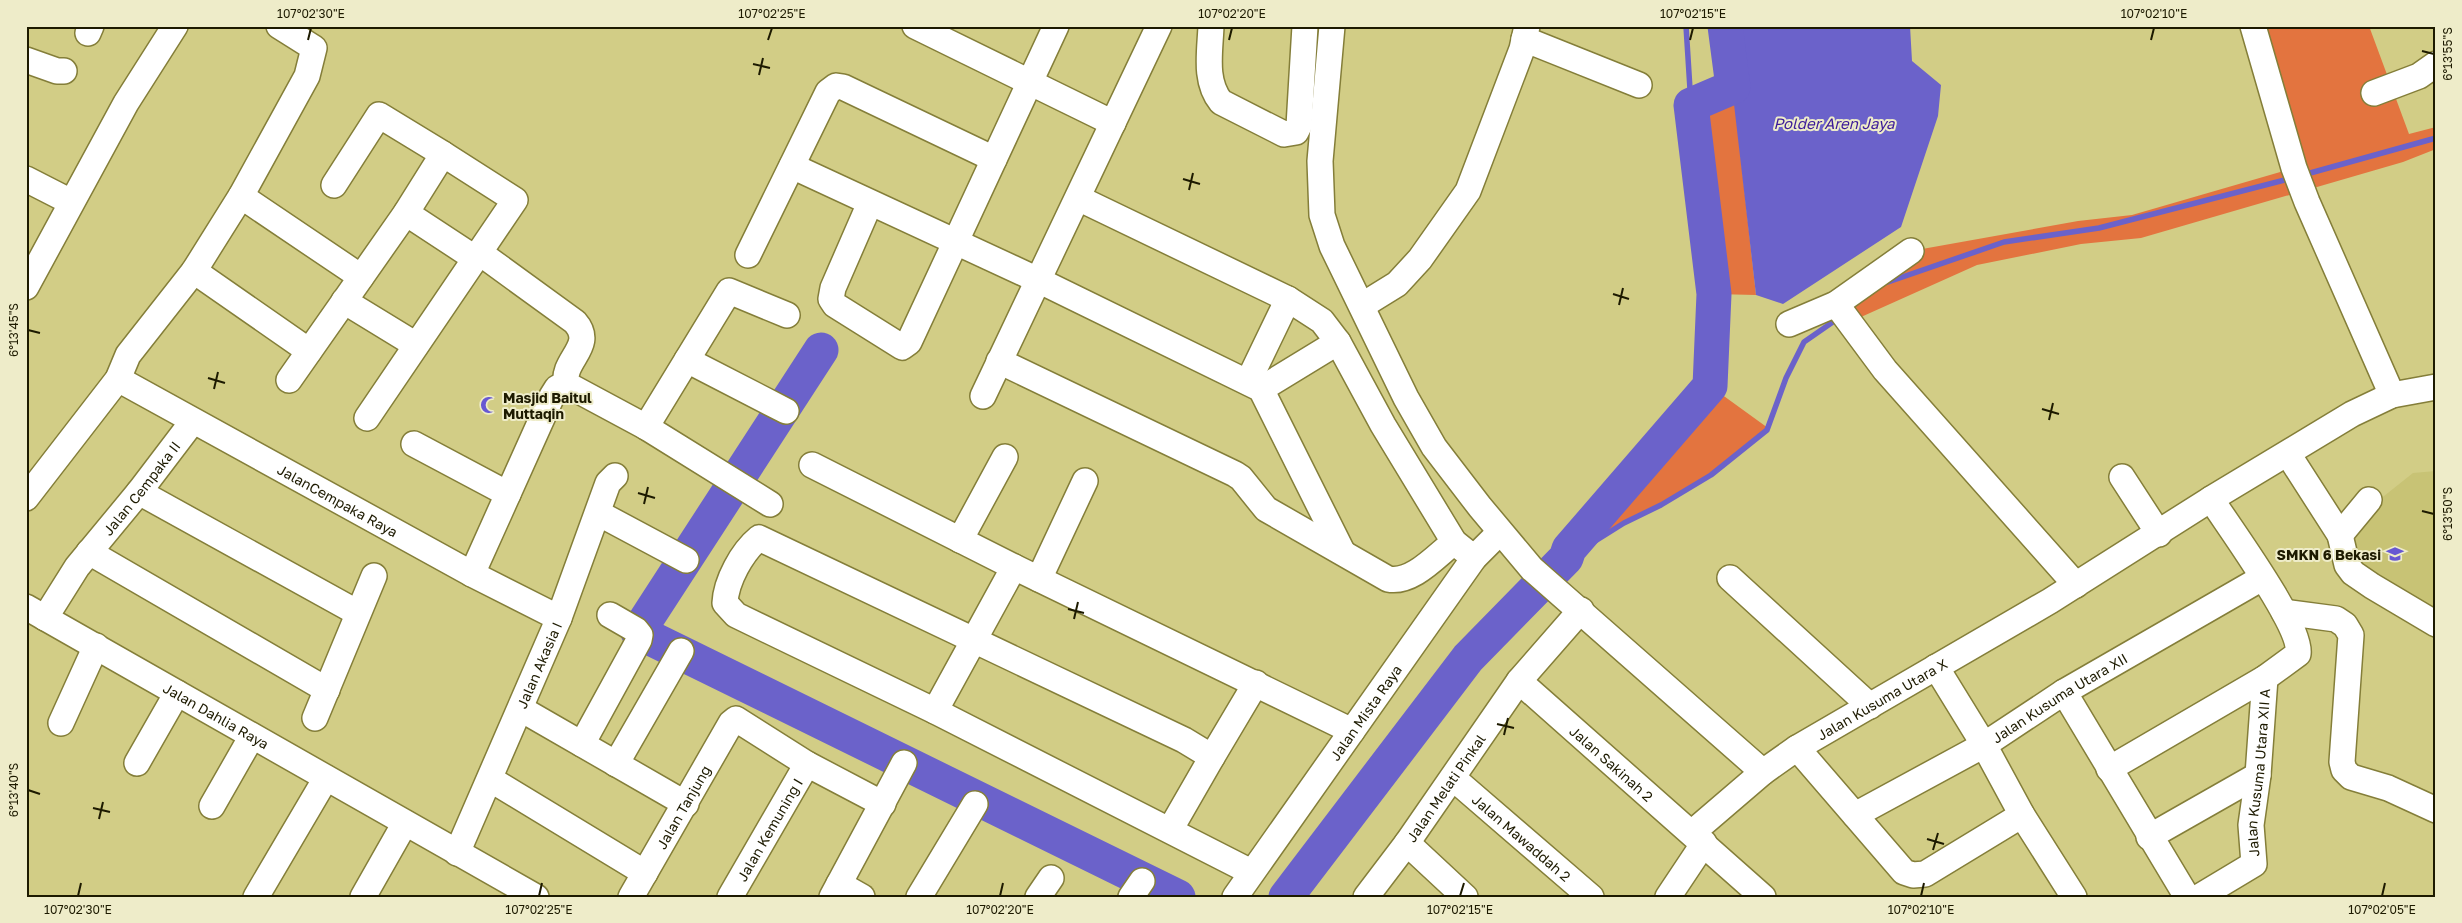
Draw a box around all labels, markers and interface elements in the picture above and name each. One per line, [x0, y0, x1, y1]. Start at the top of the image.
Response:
text: 107°02'30"E [277, 6, 345, 21]
text: 107°02'25"E [738, 6, 806, 21]
text: 107°02'20"E [1198, 6, 1266, 21]
text: 107°02'15"E [1660, 6, 1726, 21]
text: 107°02'10"E [2121, 6, 2187, 21]
text: 6°13'55"S [2440, 27, 2455, 81]
water label: Polder Aren Jaya [1773, 114, 1895, 133]
text: 6°13'45"S [6, 303, 21, 357]
place label: Masjid Baitul Muttaqin [503, 389, 592, 422]
mosque icon: Masjid Baitul Muttaqin [479, 395, 499, 415]
street label: Jalan Cempaka II [99, 438, 183, 538]
street label: JalanCempaka Raya [275, 460, 401, 540]
text: 6°13'50"S [2440, 487, 2455, 541]
school or university icon: SMKN 6 Bekasi [2385, 544, 2405, 564]
place label: SMKN 6 Bekasi [2277, 546, 2381, 563]
street label: Jalan Akasia I [512, 619, 565, 711]
street label: Jalan Kusuma Utara XII [1988, 649, 2130, 746]
street label: Jalan Kusuma Utara X [1814, 654, 1950, 743]
street label: Jalan Mista Raya [1326, 661, 1405, 763]
street label: Jalan Dahlia Raya [161, 679, 272, 752]
street label: Jalan Kusuma Utara XII A [2242, 687, 2273, 857]
street label: Jalan Sakinah 2 [1567, 722, 1657, 805]
street label: Jalan Melati Pinkal [1402, 731, 1488, 845]
text: 6°13'40"S [6, 762, 21, 817]
street label: Jalan Tanjung [652, 762, 714, 852]
street label: Jalan Kemuning I [733, 775, 806, 884]
street label: Jalan Mawaddah 2 [1469, 790, 1575, 885]
text: 107°02'30"E [44, 902, 112, 917]
text: 107°02'25"E [505, 902, 573, 917]
text: 107°02'20"E [966, 902, 1034, 917]
text: 107°02'15"E [1427, 902, 1493, 917]
text: 107°02'10"E [1888, 902, 1954, 917]
text: 107°02'05"E [2348, 902, 2416, 917]

